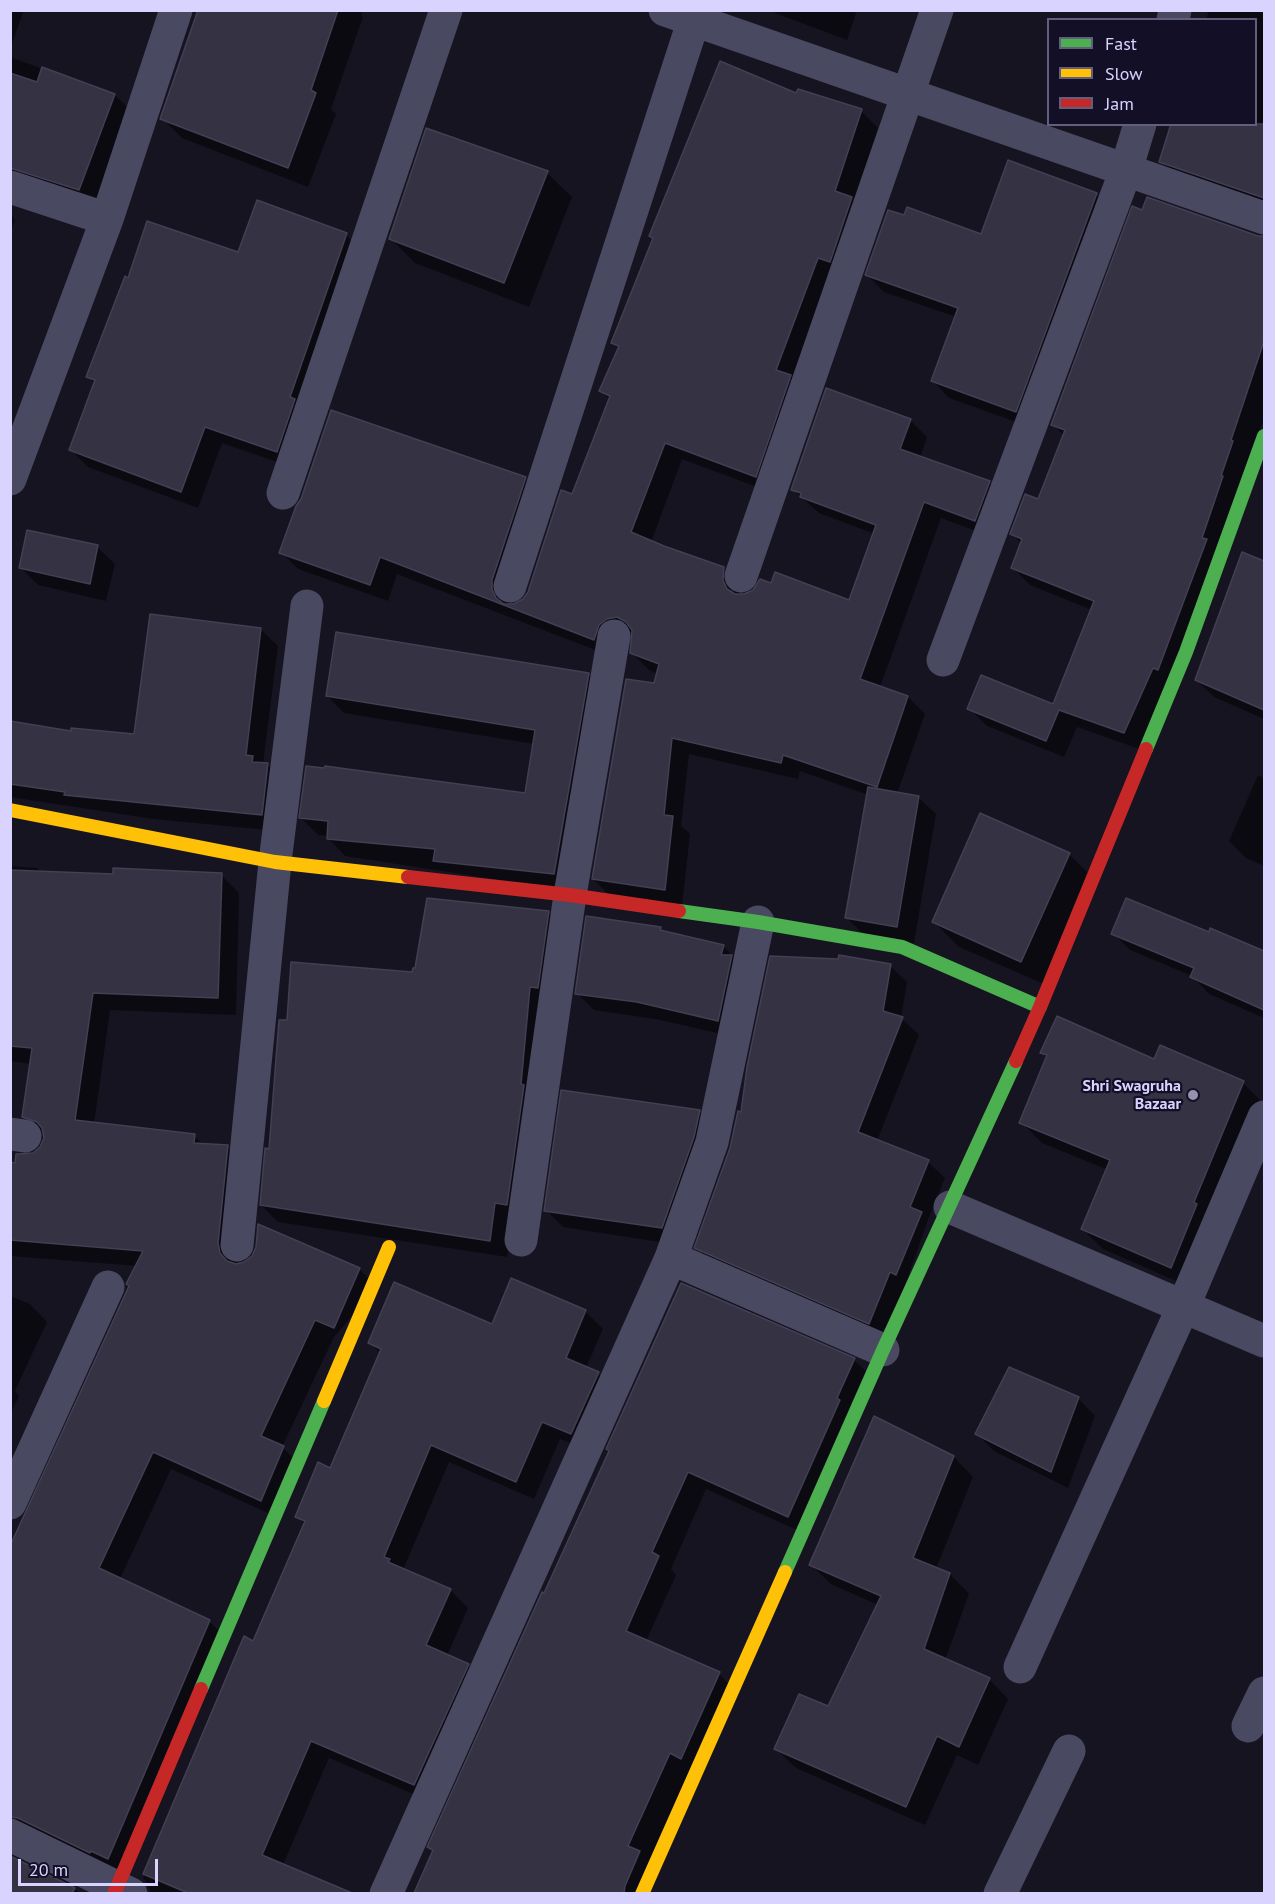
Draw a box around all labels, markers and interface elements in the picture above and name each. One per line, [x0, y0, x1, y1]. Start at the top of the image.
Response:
legend [1047, 18, 1257, 126]
text: Fast [1105, 32, 1137, 55]
text: Slow [1105, 62, 1143, 85]
text: Jam [1105, 92, 1134, 115]
place label: Shri Swagruha Bazaar [1082, 1076, 1181, 1114]
marker: Shri Swagruha Bazaar [1186, 1088, 1200, 1102]
scale bar [21, 1847, 160, 1885]
text: 20 m [29, 1858, 68, 1881]

